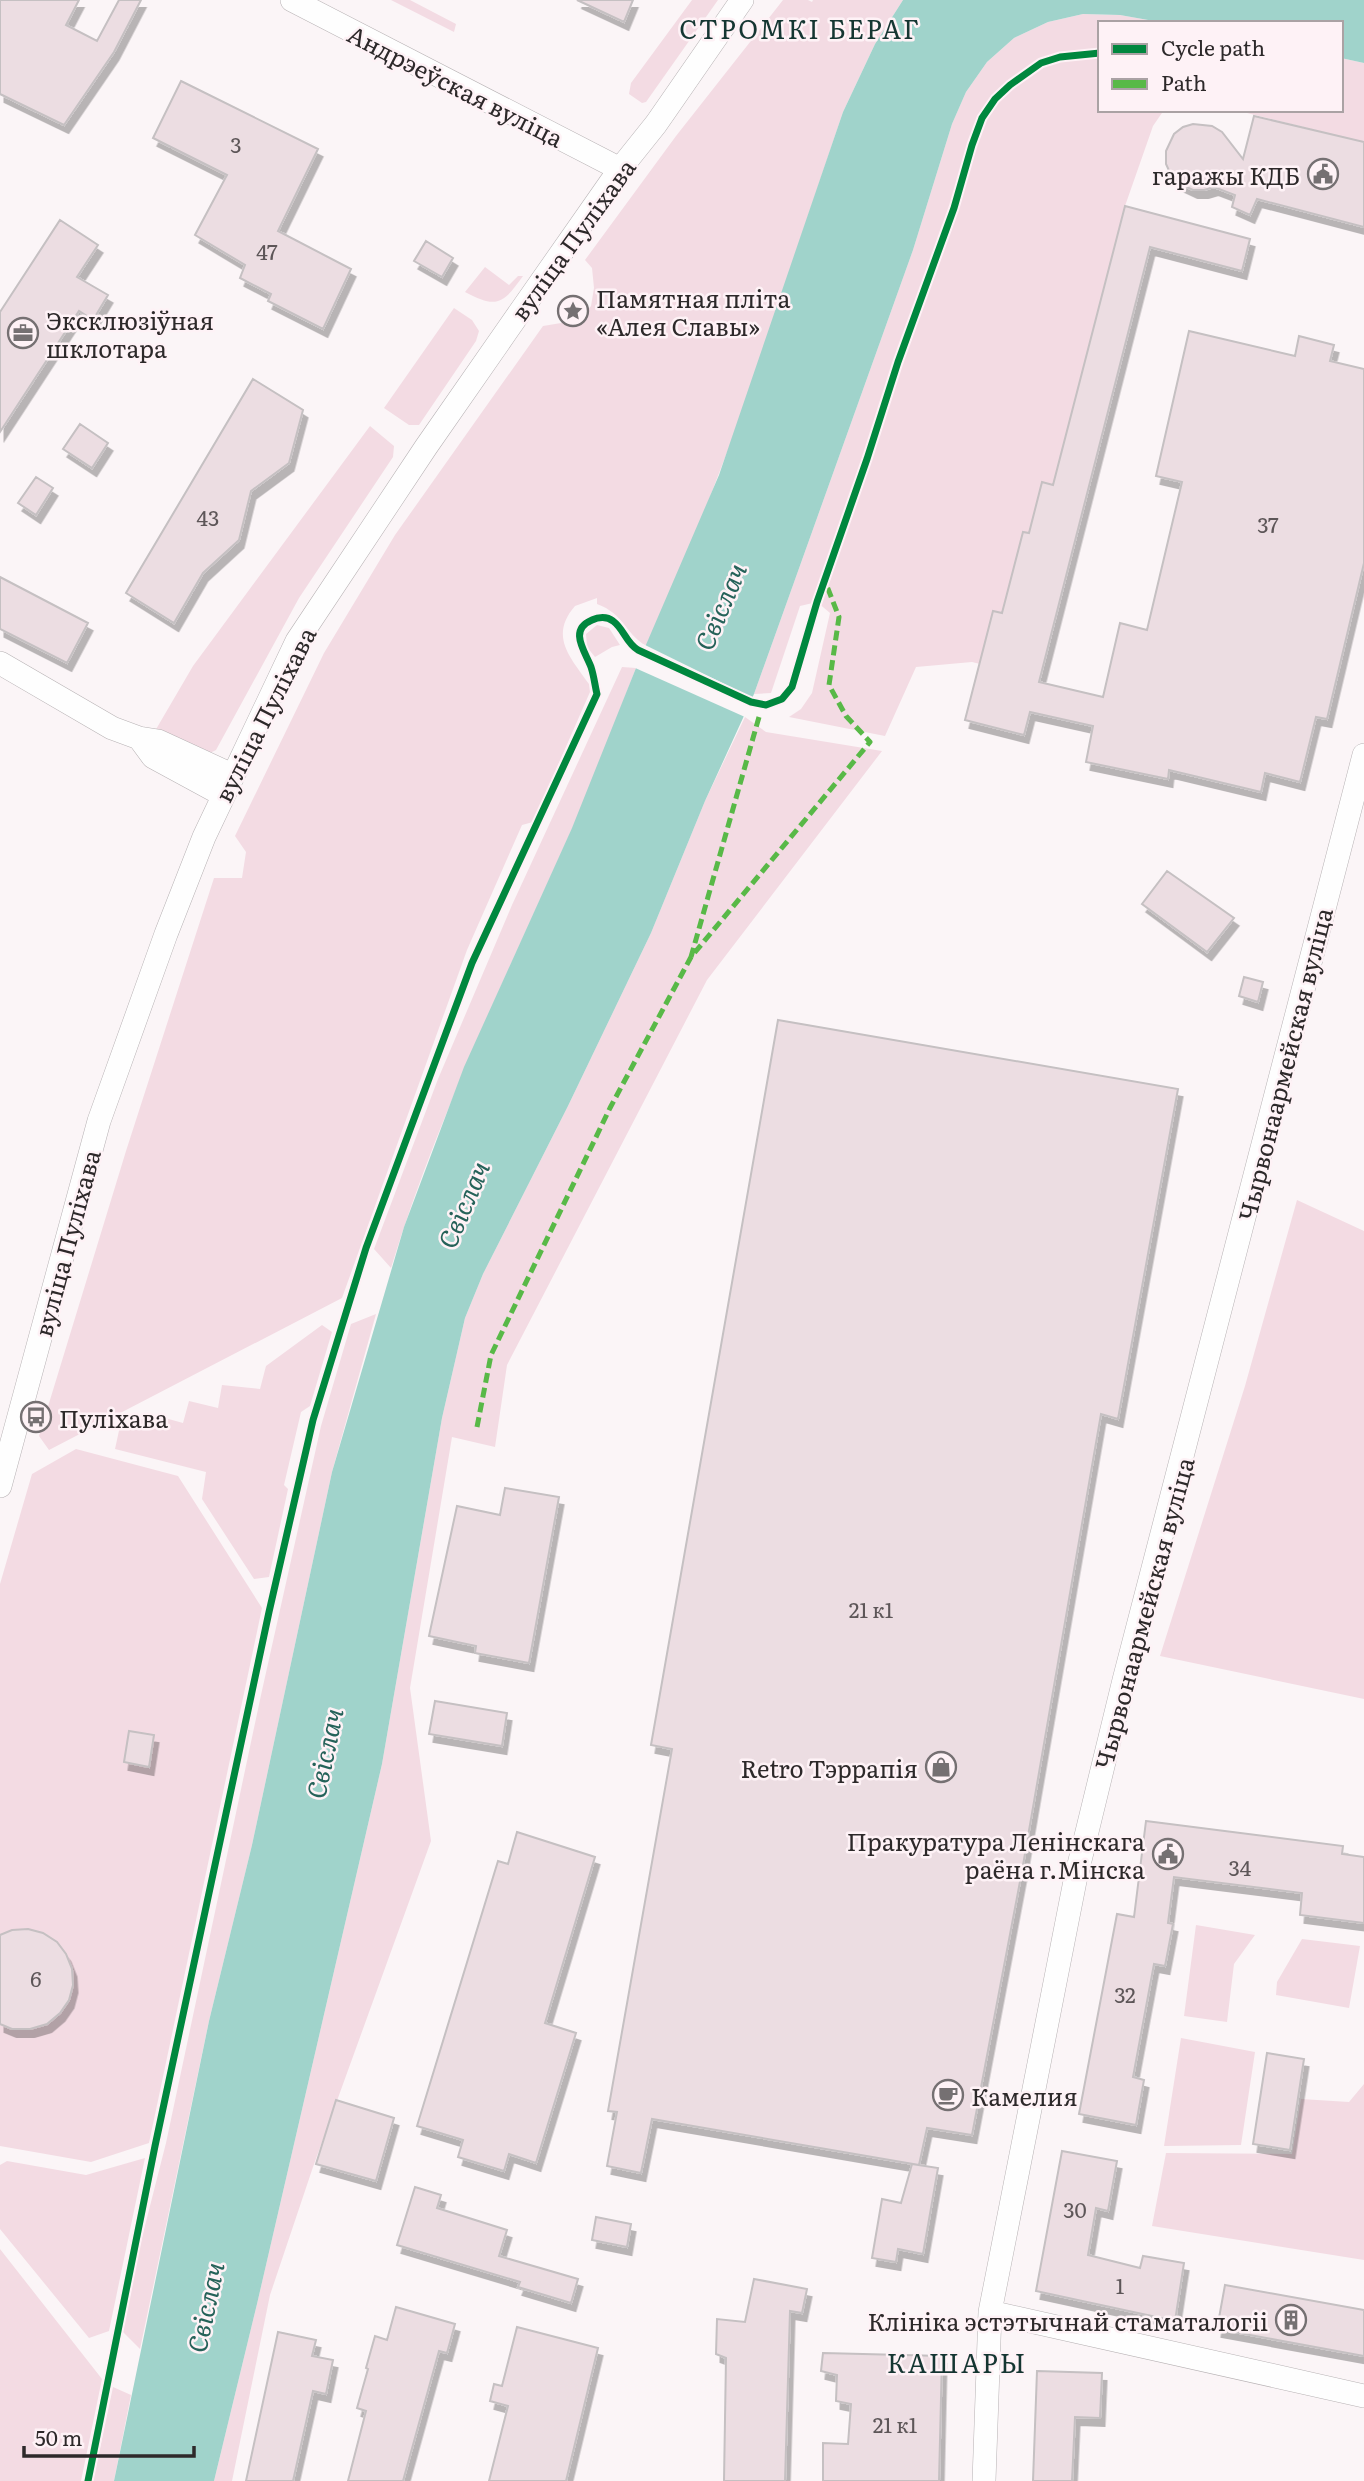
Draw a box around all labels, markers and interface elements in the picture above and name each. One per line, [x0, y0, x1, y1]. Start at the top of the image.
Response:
district label: СТРОМКІ БЕРАГ [679, 8, 921, 47]
street label: Андрэеўская вуліца [342, 15, 570, 155]
legend [1098, 21, 1343, 112]
text: Cycle path [1161, 31, 1265, 62]
text: Path [1161, 66, 1207, 97]
house number: 3 [230, 128, 242, 159]
street label: вуліца Пуліхава [501, 151, 643, 327]
place label: гаражы КДБ [1152, 157, 1300, 192]
public building icon: гаражы КДБ [1306, 157, 1340, 191]
house number: 47 [256, 235, 278, 266]
place label: Памятная пліта «Алея Славы» [596, 280, 790, 343]
place icon: Памятная пліта «Алея Славы» [556, 294, 590, 328]
place label: Эксклюзіўная шклотара [46, 302, 214, 365]
office icon: Эксклюзіўная шклотара [6, 316, 40, 350]
house number: 43 [197, 501, 219, 532]
house number: 37 [1257, 508, 1279, 539]
water label: Свіслач [683, 556, 755, 656]
street label: вуліца Пуліхава [205, 620, 323, 808]
street label: Чырвонаармейская вуліца [1228, 904, 1340, 1224]
street label: вуліца Пуліхава [24, 1146, 108, 1340]
water label: Свіслач [426, 1154, 498, 1254]
bus stop icon: Пуліхава [19, 1400, 53, 1434]
place label: Пуліхава [59, 1400, 168, 1435]
street label: Чырвонаармейская вуліца [1084, 1453, 1202, 1773]
house number: 21 к1 [849, 1593, 894, 1624]
water label: Свіслач [294, 1704, 352, 1802]
place label: Retro Тэррапія [740, 1750, 918, 1785]
shop icon: Retro Тэррапія [924, 1750, 958, 1784]
place label: Пракуратура Ленінскага раёна г.Мінска [847, 1823, 1145, 1886]
public building icon: Пракуратура Ленінскага раёна г.Мінска [1151, 1837, 1185, 1871]
house number: 34 [1229, 1851, 1252, 1882]
house number: 6 [30, 1962, 42, 1993]
house number: 32 [1114, 1978, 1136, 2009]
cafe icon: Камелия [931, 2078, 965, 2112]
place label: Камелия [971, 2078, 1078, 2113]
house number: 30 [1063, 2193, 1087, 2224]
water label: Свіслач [175, 2258, 233, 2356]
house number: 1 [1116, 2269, 1125, 2300]
place label: Клініка эстэтычнай стаматалогіі [867, 2303, 1268, 2338]
building icon: Клініка эстэтычнай стаматалогіі [1274, 2303, 1308, 2337]
district label: КАШАРЫ [887, 2342, 1027, 2381]
house number: 21 к1 [873, 2408, 918, 2439]
scale bar [24, 2414, 194, 2458]
text: 50 m [35, 2421, 82, 2452]

